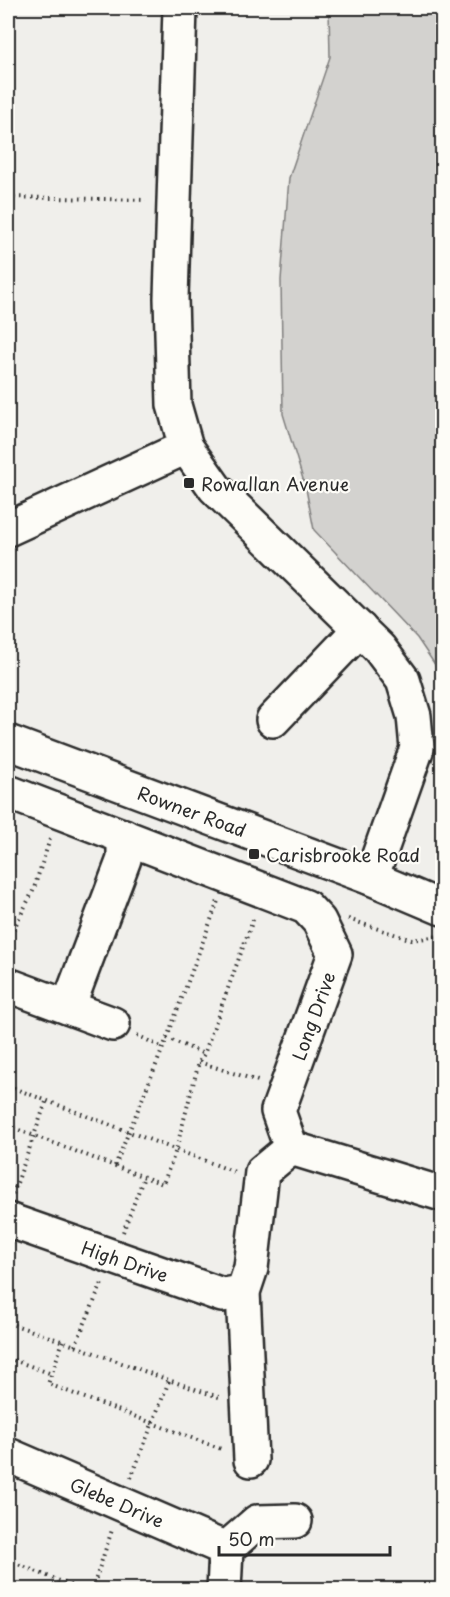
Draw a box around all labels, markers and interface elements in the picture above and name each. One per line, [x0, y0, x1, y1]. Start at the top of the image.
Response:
place label: Rowallan Avenue [201, 470, 349, 497]
marker: Rowallan Avenue [182, 476, 196, 490]
street label: Rowner Road [134, 779, 250, 843]
place label: Carisbrooke Road [266, 841, 420, 868]
marker: Carisbrooke Road [247, 847, 261, 861]
street label: Long Drive [284, 968, 342, 1064]
street label: High Drive [78, 1234, 172, 1288]
street label: Glebe Drive [66, 1470, 168, 1534]
scale bar [219, 1519, 390, 1557]
text: 50 m [228, 1525, 275, 1552]

